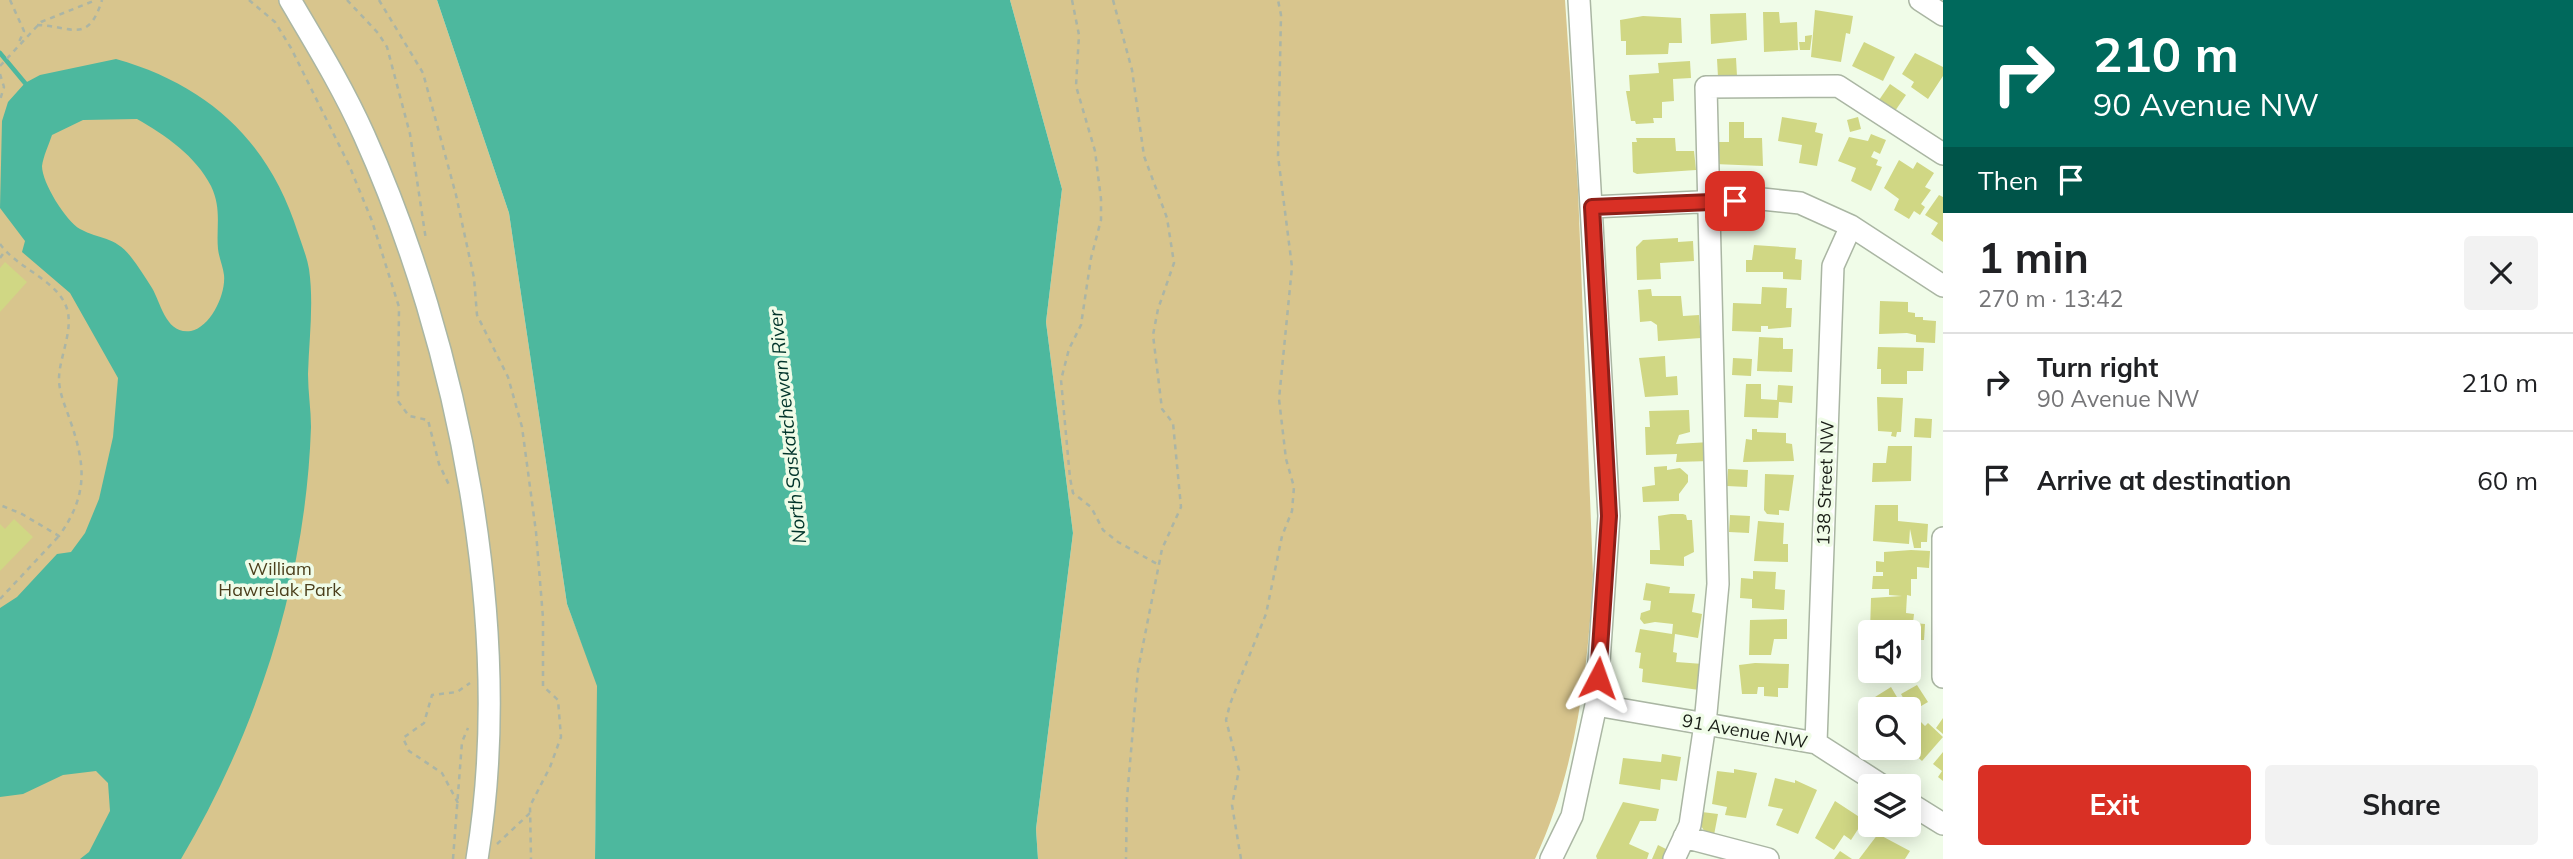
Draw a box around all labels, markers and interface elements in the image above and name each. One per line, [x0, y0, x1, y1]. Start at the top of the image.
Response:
text: 210 m [2093, 23, 2239, 84]
icon: right [1978, 28, 2069, 119]
text: 90 Avenue NW [2093, 84, 2319, 124]
icon: arrive [2052, 161, 2090, 199]
text: Then [1978, 164, 2038, 197]
pin [1705, 171, 1765, 231]
icon: arrive [1716, 182, 1754, 220]
text: 1 min [1978, 231, 2089, 284]
button: close [2464, 236, 2538, 310]
text: 270 m · 13:42 [1978, 284, 2123, 313]
water label: North Saskatchewan River [763, 308, 811, 545]
text: Turn right [2037, 351, 2158, 384]
icon: right [1978, 363, 2016, 401]
text: 210 m [2462, 366, 2538, 399]
text: 90 Avenue NW [2037, 384, 2199, 413]
street label: 138 Street NW [1811, 420, 1839, 546]
icon: arrive [1978, 461, 2016, 499]
text: Arrive at destination [2037, 464, 2292, 497]
text: 60 m [2477, 464, 2538, 497]
park label: William Hawrelak Park [218, 557, 342, 601]
map controls [1858, 620, 1921, 837]
button: sound [1858, 620, 1921, 683]
position arrow [1561, 641, 1635, 715]
button: search [1858, 697, 1921, 760]
street label: 91 Avenue NW [1680, 709, 1810, 753]
button: Exit [1978, 765, 2251, 845]
button: Share [2265, 765, 2538, 845]
button: layers [1858, 774, 1921, 837]

